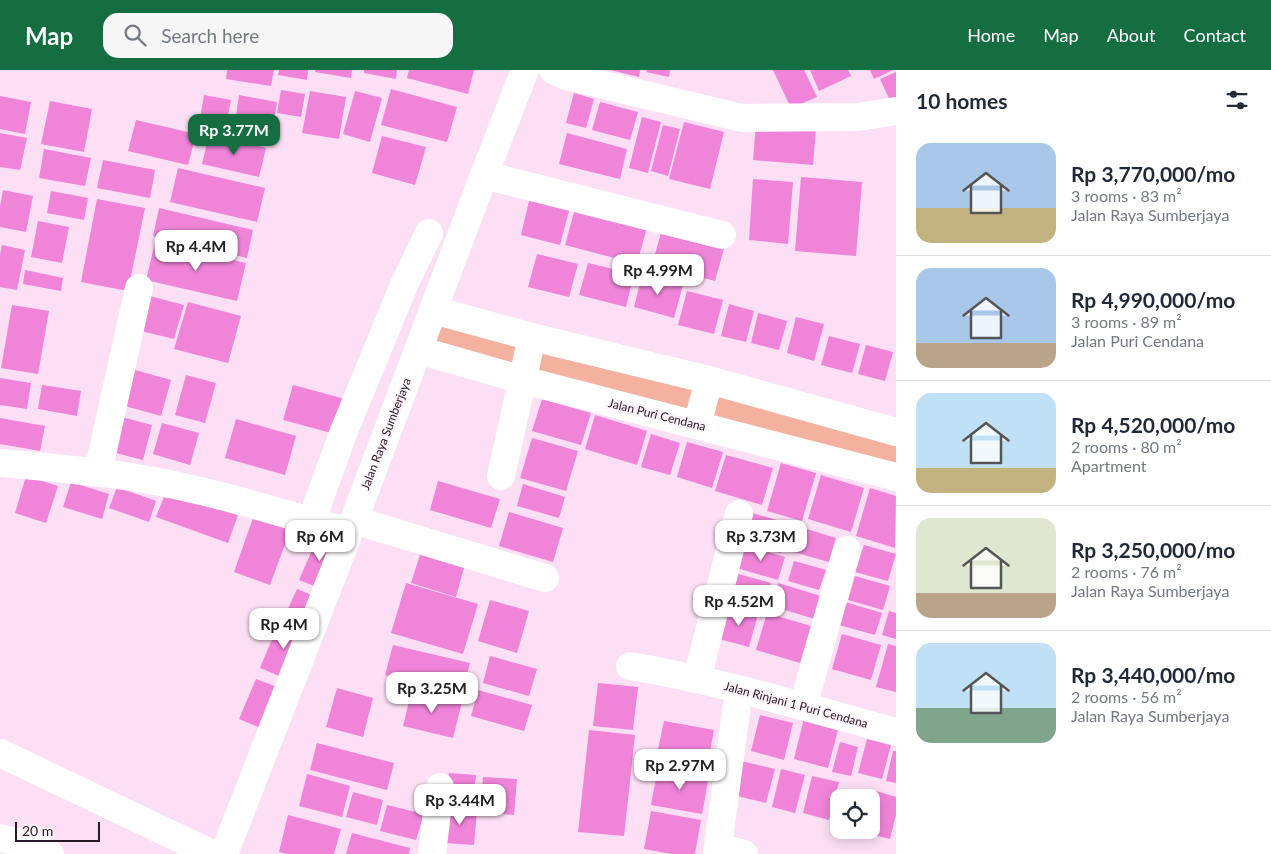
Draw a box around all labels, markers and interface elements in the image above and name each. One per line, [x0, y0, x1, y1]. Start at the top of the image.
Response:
search box [103, 13, 453, 58]
text: Map [25, 21, 73, 50]
icon: search [121, 21, 149, 49]
text: Search here [161, 24, 259, 47]
text: Home [967, 24, 1015, 46]
text: Map [1043, 24, 1079, 46]
text: About [1107, 24, 1156, 46]
text: Contact [1184, 24, 1246, 46]
icon: filters [1223, 86, 1251, 114]
text: 10 homes [916, 88, 1007, 113]
pin: Rp 3.77M [182, 114, 286, 156]
text: Rp 3.77M [199, 120, 269, 139]
text: Rp 3,770,000/mo [1071, 161, 1235, 186]
icon: home [956, 163, 1016, 223]
text: 3 rooms · 83 m² [1071, 186, 1182, 205]
text: Jalan Raya Sumberjaya [1071, 205, 1229, 224]
pin: Rp 4.4M [150, 230, 242, 272]
text: Rp 4.4M [166, 236, 226, 255]
pin: Rp 4.99M [606, 254, 710, 296]
text: Rp 4.99M [623, 260, 693, 279]
text: Rp 4,990,000/mo [1071, 287, 1235, 312]
icon: home [956, 288, 1016, 348]
text: 3 rooms · 89 m² [1071, 312, 1182, 331]
text: Jalan Puri Cendana [1071, 331, 1204, 350]
street label: Jalan Raya Sumberjaya [357, 376, 414, 492]
street label: Jalan Puri Cendana [607, 395, 707, 434]
text: Rp 4,520,000/mo [1071, 412, 1235, 437]
icon: home [956, 413, 1016, 473]
text: 2 rooms · 80 m² [1071, 437, 1182, 456]
text: Apartment [1071, 456, 1146, 475]
pin: Rp 6M [285, 520, 355, 562]
pin: Rp 3.73M [709, 520, 813, 562]
text: Rp 6M [296, 526, 344, 545]
text: Rp 3.73M [726, 526, 796, 545]
text: Rp 3,250,000/mo [1071, 537, 1235, 562]
icon: home [956, 538, 1016, 598]
text: 2 rooms · 76 m² [1071, 562, 1182, 581]
text: Jalan Raya Sumberjaya [1071, 581, 1229, 600]
pin: Rp 4.52M [687, 584, 791, 627]
text: Rp 4.52M [704, 591, 774, 610]
pin: Rp 4M [249, 608, 319, 650]
text: Rp 4M [260, 614, 308, 633]
text: Rp 3,440,000/mo [1071, 662, 1235, 687]
icon: home [956, 663, 1016, 723]
pin: Rp 3.25M [380, 672, 484, 714]
text: Rp 3.25M [397, 678, 467, 697]
street label: Jalan Rinjani 1 Puri Cendana [723, 678, 870, 731]
text: 2 rooms · 56 m² [1071, 687, 1182, 706]
text: Jalan Raya Sumberjaya [1071, 706, 1229, 725]
pin: Rp 2.97M [628, 748, 732, 791]
text: Rp 2.97M [645, 755, 715, 774]
pin: Rp 3.44M [408, 784, 512, 826]
map controls [830, 789, 880, 839]
button: locate [830, 789, 880, 839]
text: Rp 3.44M [425, 790, 495, 809]
scale bar [15, 819, 100, 842]
text: 20 m [22, 822, 53, 839]

